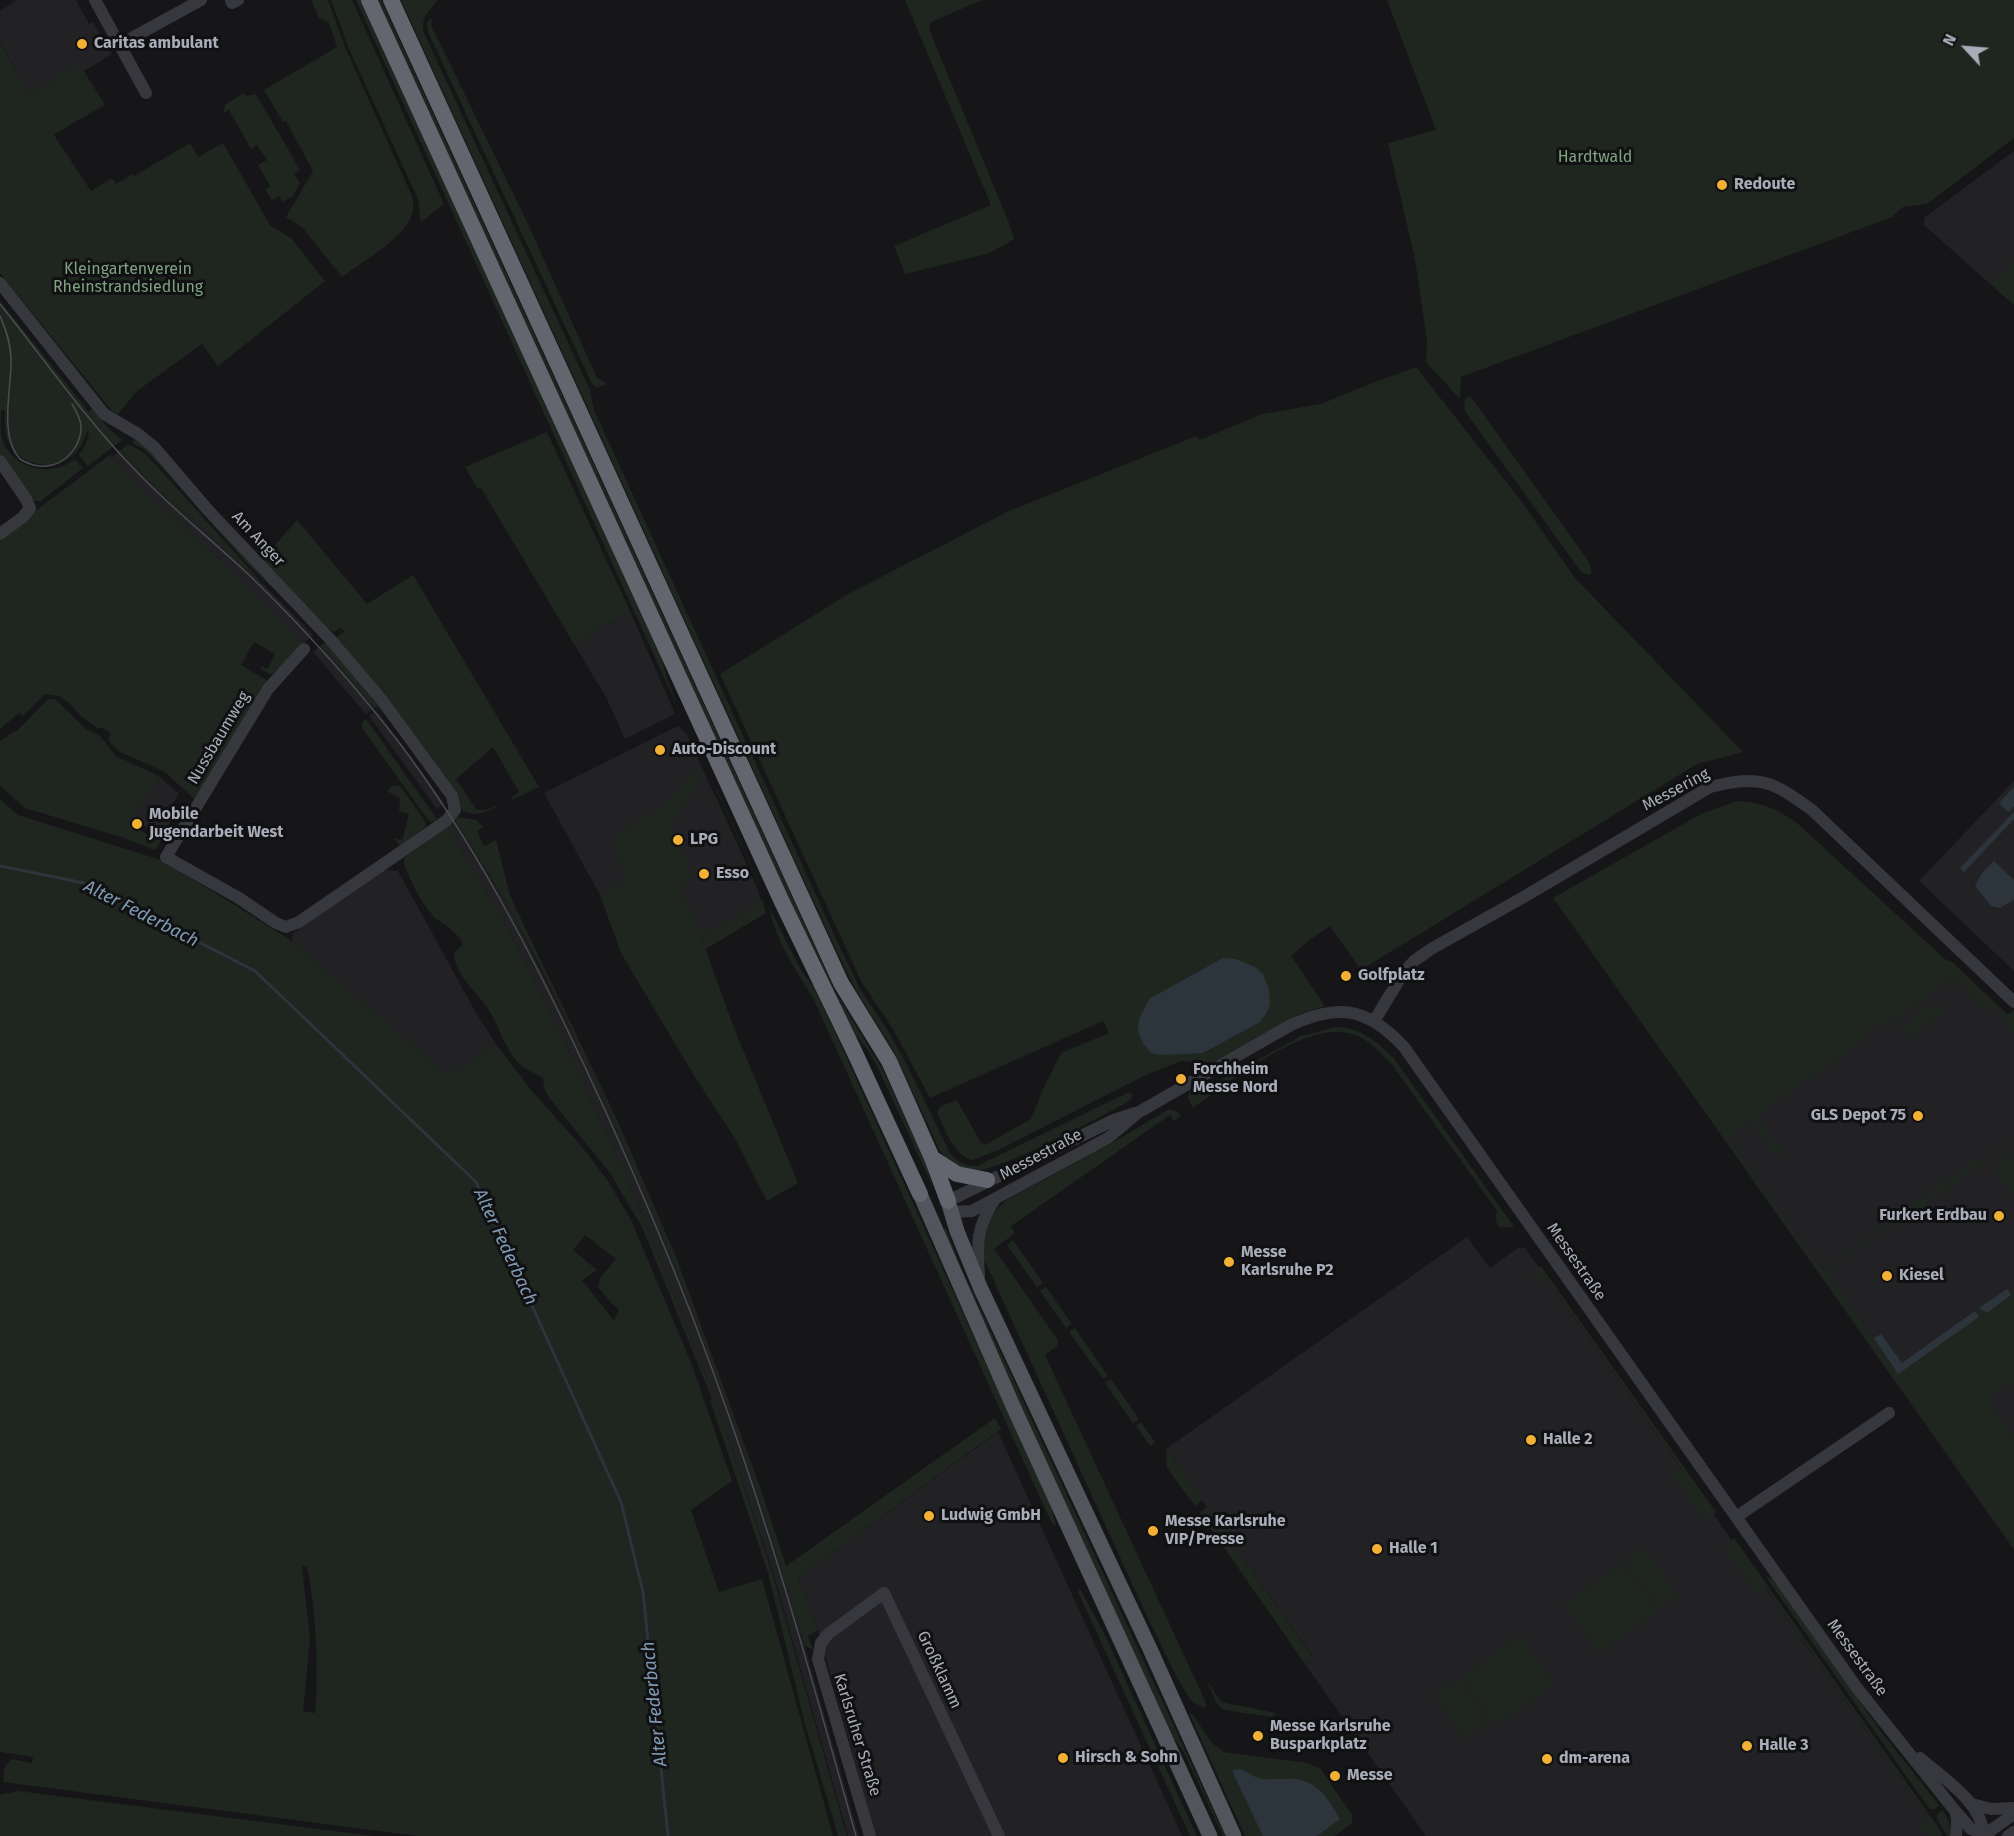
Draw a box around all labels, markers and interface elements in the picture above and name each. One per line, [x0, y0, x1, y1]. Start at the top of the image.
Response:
north arrow [1936, 18, 1996, 78]
text: N [1939, 31, 1960, 49]
place label: Caritas ambulant [94, 34, 219, 54]
marker: Caritas ambulant [75, 37, 89, 51]
park label: Hardtwald [1558, 148, 1632, 168]
place label: Redoute [1734, 175, 1795, 195]
marker: Redoute [1715, 178, 1729, 192]
park label: Kleingartenverein Rheinstrandsiedlung [53, 260, 203, 298]
street label: Am Anger [228, 507, 288, 571]
street label: Nussbaumweg [184, 688, 254, 788]
place label: Auto-Discount [672, 740, 776, 760]
marker: Auto-Discount [653, 743, 667, 757]
street label: Messering [1639, 764, 1713, 816]
place label: Mobile Jugendarbeit West [149, 805, 284, 843]
marker: Mobile Jugendarbeit West [130, 817, 144, 831]
place label: LPG [690, 830, 718, 850]
marker: LPG [671, 833, 685, 847]
place label: Esso [716, 864, 749, 884]
marker: Esso [697, 867, 711, 881]
water label: Alter Federbach [80, 876, 202, 952]
place label: Golfplatz [1358, 966, 1425, 986]
marker: Golfplatz [1339, 969, 1353, 983]
place label: Forchheim Messe Nord [1193, 1060, 1278, 1098]
marker: Forchheim Messe Nord [1174, 1072, 1188, 1086]
place label: GLS Depot 75 [1811, 1106, 1906, 1126]
marker: GLS Depot 75 [1911, 1109, 1925, 1123]
street label: Messestraße [997, 1125, 1085, 1185]
water label: Alter Federbach [469, 1185, 541, 1309]
place label: Furkert Erdbau [1879, 1206, 1987, 1226]
marker: Furkert Erdbau [1992, 1209, 2006, 1223]
street label: Messestraße [1542, 1219, 1610, 1305]
place label: Messe Karlsruhe P2 [1241, 1243, 1334, 1281]
marker: Messe Karlsruhe P2 [1222, 1255, 1236, 1269]
place label: Kiesel [1899, 1266, 1944, 1286]
marker: Kiesel [1880, 1269, 1894, 1283]
place label: Halle 2 [1543, 1430, 1593, 1450]
marker: Halle 2 [1524, 1433, 1538, 1447]
place label: Ludwig GmbH [941, 1506, 1041, 1526]
marker: Ludwig GmbH [922, 1509, 936, 1523]
place label: Messe Karlsruhe VIP/Presse [1165, 1512, 1286, 1550]
marker: Messe Karlsruhe VIP/Presse [1146, 1524, 1160, 1538]
place label: Halle 1 [1389, 1539, 1438, 1559]
marker: Halle 1 [1370, 1542, 1384, 1556]
street label: Messestraße [1823, 1616, 1891, 1700]
street label: Großklamm [913, 1628, 965, 1712]
water label: Alter Federbach [638, 1640, 672, 1768]
street label: Karlsruher Straße [829, 1671, 885, 1799]
place label: Messe Karlsruhe Busparkplatz [1270, 1717, 1391, 1755]
marker: Messe Karlsruhe Busparkplatz [1251, 1729, 1265, 1743]
place label: Halle 3 [1759, 1736, 1809, 1756]
marker: Halle 3 [1740, 1739, 1754, 1753]
place label: Hirsch & Sohn [1075, 1748, 1178, 1768]
place label: dm-arena [1559, 1749, 1630, 1769]
marker: Hirsch & Sohn [1056, 1751, 1070, 1765]
marker: dm-arena [1540, 1752, 1554, 1766]
place label: Messe [1347, 1766, 1393, 1786]
marker: Messe [1328, 1769, 1342, 1783]

